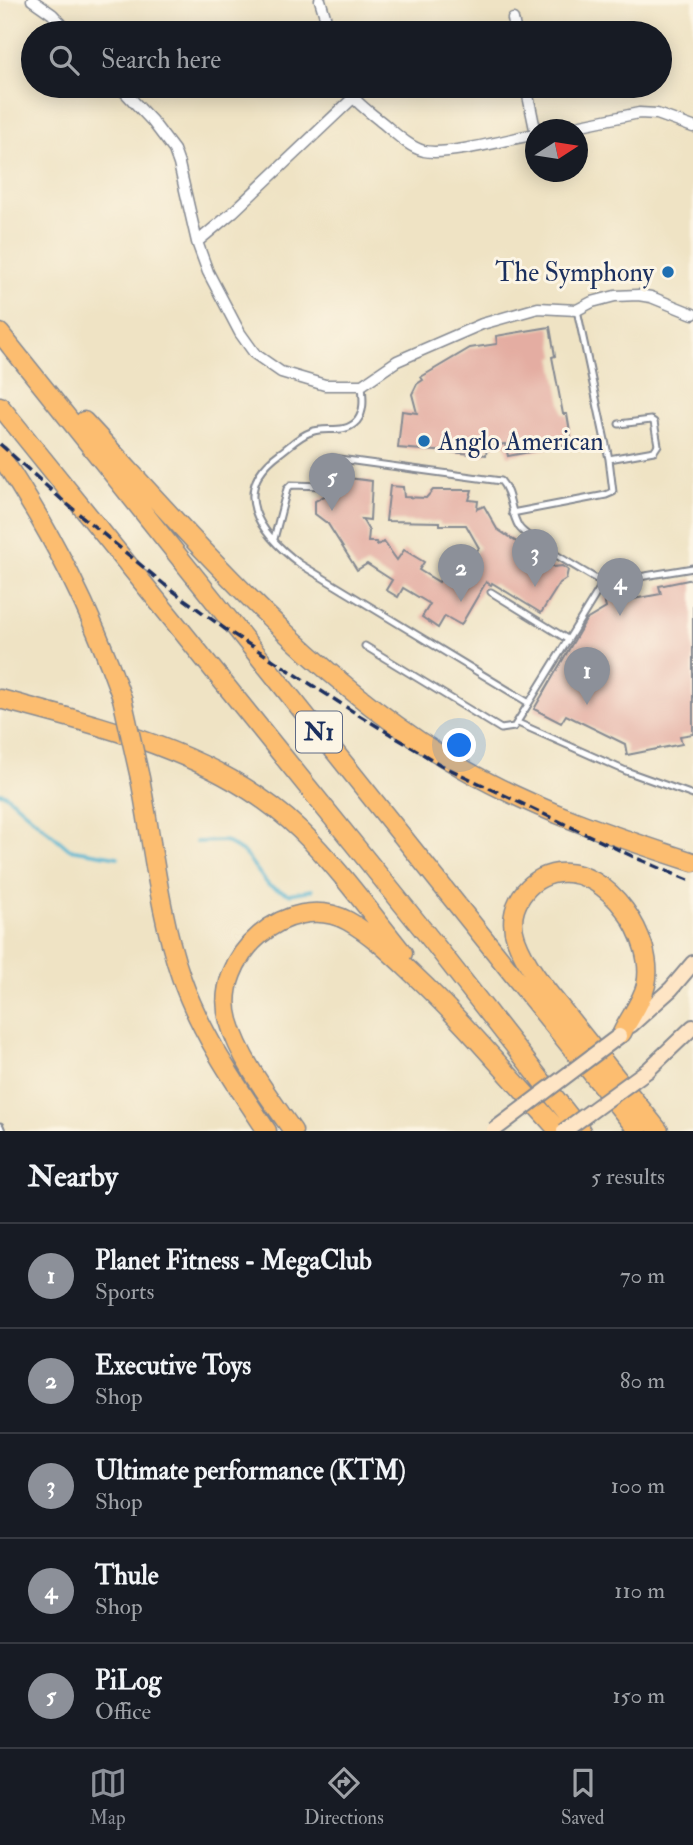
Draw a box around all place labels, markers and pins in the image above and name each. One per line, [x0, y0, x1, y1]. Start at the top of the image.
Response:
place label: The Symphony [495, 257, 655, 290]
marker: The Symphony [660, 264, 676, 280]
place label: Anglo American [437, 426, 604, 458]
marker: Anglo American [416, 433, 432, 449]
pin: 5 [309, 453, 355, 511]
pin: 3 [512, 529, 558, 587]
pin: 2 [438, 544, 484, 602]
pin: 4 [597, 558, 643, 616]
pin: 1 [564, 647, 610, 705]

